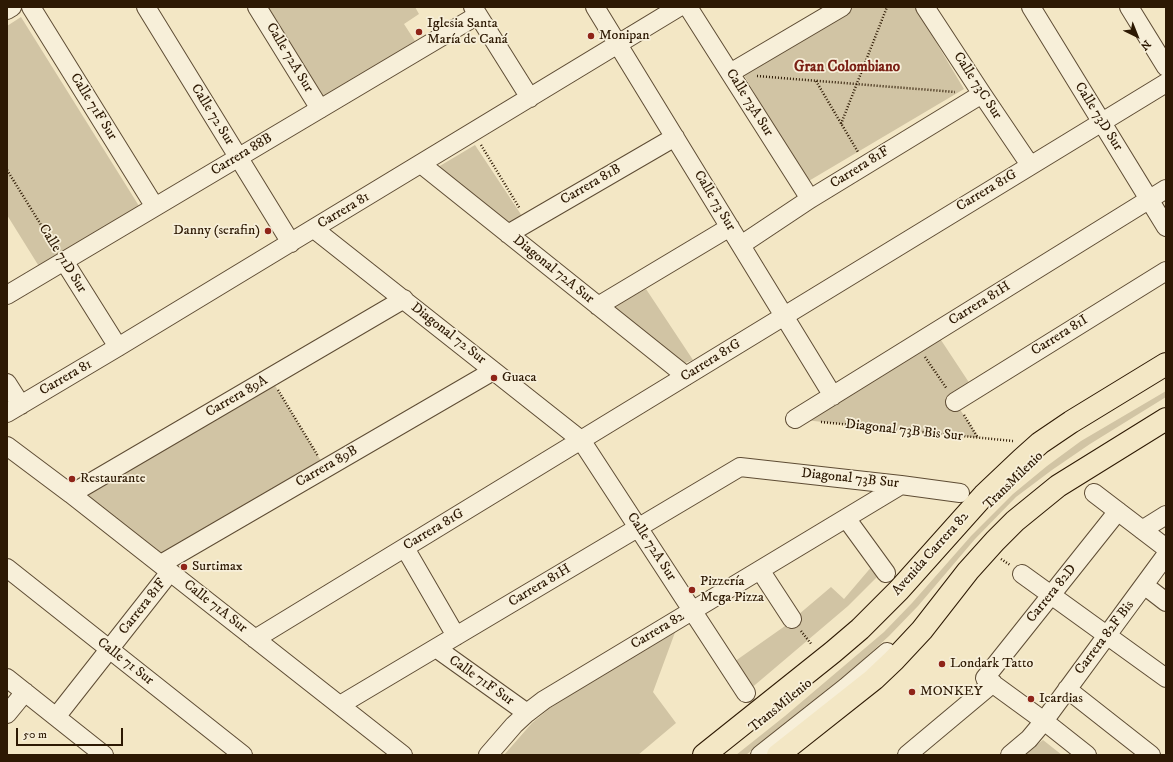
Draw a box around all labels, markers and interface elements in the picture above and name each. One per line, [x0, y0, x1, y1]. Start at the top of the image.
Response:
place label: Iglesia Santa María de Caná [427, 16, 508, 48]
north arrow [1117, 16, 1157, 56]
street label: Calle 72A Sur [262, 20, 316, 96]
marker: Iglesia Santa María de Caná [414, 27, 424, 37]
place label: Monipan [599, 28, 650, 44]
marker: Monipan [586, 31, 596, 41]
text: N [1137, 37, 1153, 53]
street label: Calle 73C Sur [949, 49, 1005, 123]
district label: Gran Colombiano [794, 59, 900, 77]
street label: Calle 73A Sur [722, 66, 776, 140]
street label: Calle 71F Sur [66, 70, 120, 144]
street label: Calle 73D Sur [1070, 80, 1126, 154]
street label: Calle 72 Sur [187, 81, 237, 149]
street label: Carrera 88B [208, 130, 276, 180]
street label: Carrera 81F [827, 143, 893, 193]
street label: Carrera 81B [558, 161, 624, 209]
street label: Carrera 81G [954, 166, 1020, 216]
street label: Calle 73 Sur [689, 168, 739, 234]
street label: Carrera 81 [315, 189, 373, 233]
street label: Calle 71D Sur [34, 222, 90, 296]
place label: Danny (serafin) [173, 223, 260, 239]
marker: Danny (serafin) [263, 226, 273, 236]
street label: Diagonal 72A Sur [509, 232, 597, 308]
street label: Carrera 81H [946, 278, 1014, 330]
street label: Diagonal 72 Sur [407, 299, 489, 369]
street label: Carrera 81I [1029, 312, 1091, 360]
street label: Carrera 81G [678, 336, 744, 386]
street label: Carrera 81 [37, 356, 95, 400]
place label: Guaca [502, 370, 536, 386]
street label: Carrera 89A [203, 373, 271, 421]
marker: Guaca [489, 373, 499, 383]
street label: Diagonal 73B Bis Sur [844, 416, 964, 446]
street label: Carrera 89B [293, 443, 361, 491]
street label: TransMilenio [981, 448, 1047, 514]
street label: Diagonal 73B Sur [800, 466, 900, 492]
place label: Restaurante [80, 471, 146, 487]
marker: Restaurante [67, 474, 77, 484]
street label: Carrera 81G [401, 505, 467, 555]
street label: Avenida Carrera 82 [889, 509, 973, 599]
street label: Calle 72A Sur [623, 510, 679, 584]
place label: Surtimax [192, 559, 243, 575]
street label: Carrera 81H [506, 561, 574, 611]
marker: Surtimax [179, 562, 189, 572]
street label: Carrera 82D [1023, 562, 1081, 626]
place label: Pizzería Mega Pizza [700, 574, 764, 606]
street label: Carrera 81F [116, 576, 170, 638]
street label: Calle 71A Sur [180, 577, 250, 637]
marker: Pizzería Mega Pizza [687, 585, 697, 595]
street label: Carrera 82F Bis [1072, 598, 1138, 678]
street label: Carrera 82 [628, 608, 688, 654]
street label: Calle 71 Sur [93, 635, 157, 689]
street label: Calle 71F Sur [445, 652, 517, 710]
place label: Londark Tatto [950, 656, 1033, 672]
marker: Londark Tatto [937, 659, 947, 669]
street label: TransMilenio [746, 675, 816, 737]
place label: MONKEY [920, 684, 982, 700]
marker: MONKEY [907, 687, 917, 697]
place label: Icardias [1039, 691, 1083, 707]
marker: Icardias [1026, 694, 1036, 704]
scale bar [18, 720, 125, 746]
text: 50 m [23, 727, 47, 742]

